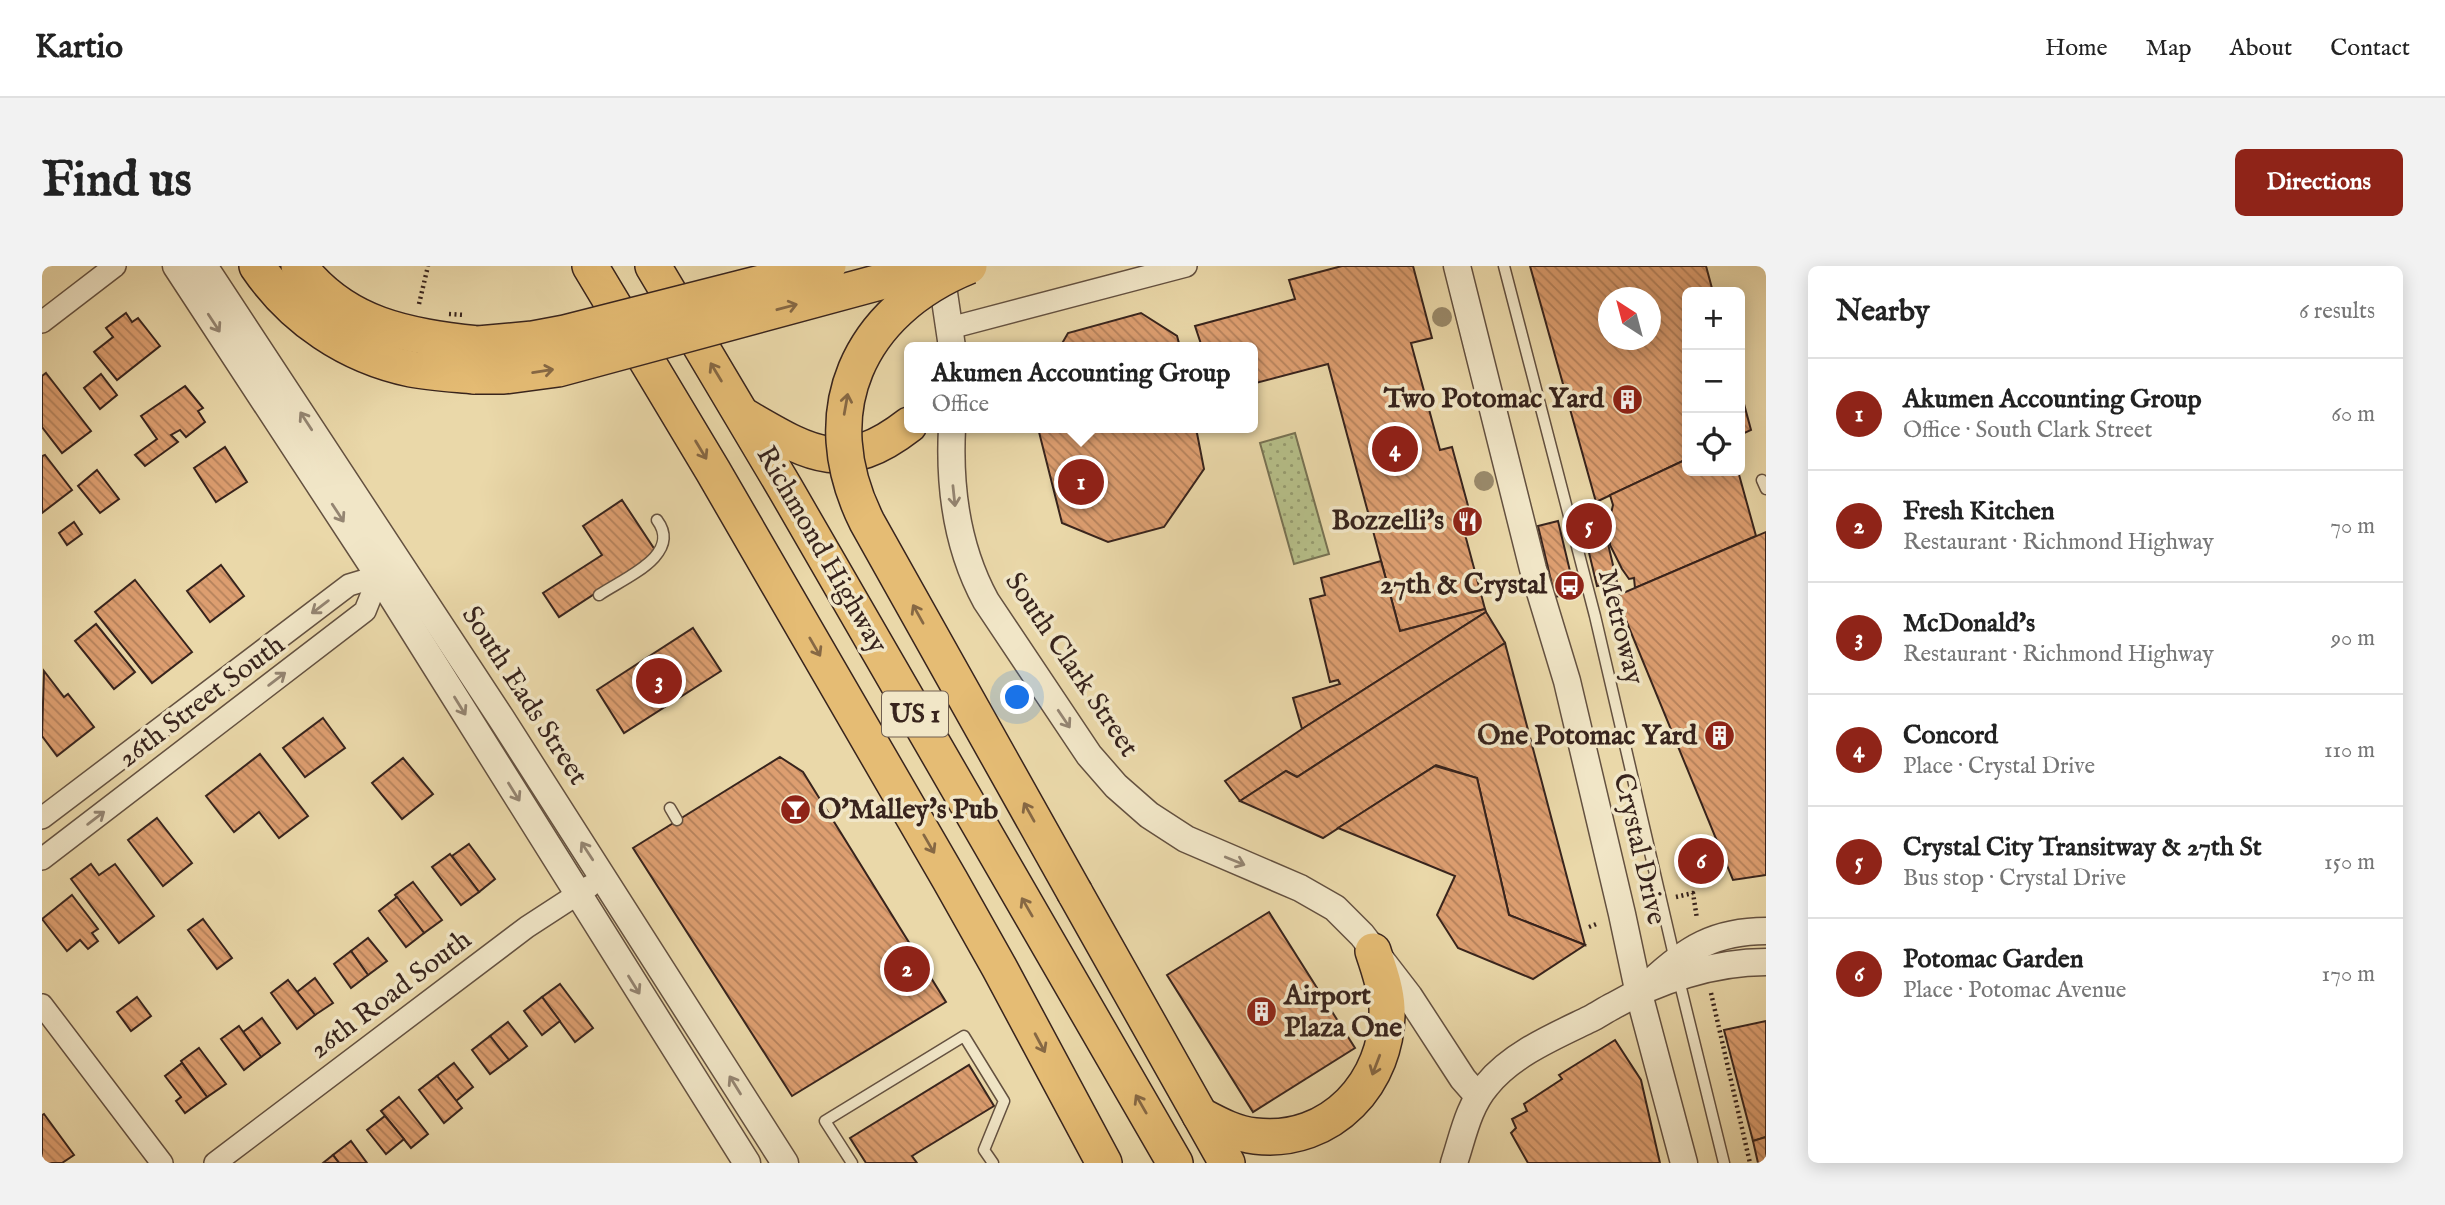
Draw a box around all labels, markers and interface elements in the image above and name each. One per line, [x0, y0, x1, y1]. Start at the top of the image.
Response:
text: Kartio [35, 27, 123, 69]
text: Home [2045, 33, 2108, 64]
text: Map [2146, 33, 2192, 64]
text: About [2230, 33, 2292, 64]
text: Contact [2330, 33, 2410, 64]
button: Directions [2235, 149, 2403, 216]
text: Find us [42, 151, 192, 213]
north arrow [1598, 287, 1661, 350]
map controls [1682, 287, 1745, 476]
button: + [1682, 287, 1745, 350]
text: Nearby [1836, 293, 1929, 331]
text: 6 results [2299, 297, 2375, 326]
one-way arrow [775, 300, 798, 313]
one-way arrow [206, 313, 221, 332]
popup [904, 342, 1258, 433]
button: − [1682, 350, 1745, 413]
text: Akumen Accounting Group [932, 357, 1230, 390]
one-way arrow [709, 362, 723, 382]
one-way arrow [531, 364, 554, 377]
place label: Two Potomac Yard [1383, 382, 1605, 417]
building icon: Two Potomac Yard [1610, 382, 1644, 416]
text: Akumen Accounting Group [1903, 383, 2202, 416]
text: Office [932, 390, 989, 419]
one-way arrow [840, 393, 853, 416]
text: 1 [1855, 400, 1863, 429]
text: 60 m [2331, 400, 2375, 429]
one-way arrow [299, 411, 313, 431]
button: locate [1682, 413, 1745, 476]
text: Office · South Clark Street [1903, 416, 2152, 445]
pin: 4 [1372, 423, 1418, 475]
one-way arrow [694, 440, 708, 460]
street label: Richmond Highway [748, 440, 895, 660]
pin: 1 [1058, 456, 1104, 508]
one-way arrow [948, 484, 961, 507]
text: Fresh Kitchen [1903, 495, 2055, 528]
pin: 5 [1566, 500, 1612, 552]
one-way arrow [332, 503, 346, 523]
place label: Bozzelli's [1331, 504, 1444, 539]
restaurant icon: Bozzelli's [1450, 504, 1484, 538]
text: 2 [1854, 512, 1864, 541]
text: 70 m [2330, 512, 2375, 541]
text: Restaurant · Richmond Highway [1903, 528, 2214, 557]
street label: South Clark Street [996, 566, 1146, 764]
street label: Metroway [1589, 566, 1651, 689]
place label: 27th & Crystal [1380, 568, 1548, 603]
bus stop icon: 27th & Crystal [1553, 568, 1587, 602]
one-way arrow [311, 600, 329, 615]
street label: South Eads Street [453, 600, 595, 792]
one-way arrow [911, 604, 924, 625]
text: McDonald's [1903, 607, 2035, 640]
text: 3 [1855, 624, 1863, 653]
text: 90 m [2331, 624, 2375, 653]
street label: 26th Street South [112, 628, 292, 776]
one-way arrow [809, 636, 822, 657]
text: Restaurant · Richmond Highway [1903, 640, 2214, 669]
pin: 3 [636, 655, 682, 707]
one-way arrow [267, 672, 285, 687]
your location [1000, 680, 1034, 714]
road number: US 1 [882, 692, 948, 736]
one-way arrow [453, 695, 467, 715]
one-way arrow [1057, 708, 1071, 728]
place label: One Potomac Yard [1477, 719, 1698, 754]
building icon: One Potomac Yard [1703, 719, 1737, 753]
text: Concord [1903, 719, 1998, 752]
text: 4 [1853, 736, 1865, 765]
text: 110 m [2324, 736, 2375, 765]
text: Place · Crystal Drive [1903, 752, 2095, 781]
street label: Crystal Drive [1605, 770, 1673, 928]
one-way arrow [507, 782, 521, 802]
bar icon: O'Malley's Pub [778, 793, 812, 827]
place label: O'Malley's Pub [818, 793, 998, 828]
one-way arrow [1022, 803, 1036, 823]
one-way arrow [86, 810, 105, 825]
text: Crystal City Transitway & 27th St [1903, 831, 2262, 864]
one-way arrow [922, 834, 936, 854]
pin: 6 [1678, 835, 1724, 887]
one-way arrow [579, 842, 593, 862]
text: 5 [1855, 848, 1863, 877]
text: 150 m [2324, 848, 2375, 877]
one-way arrow [1224, 855, 1246, 868]
text: Bus stop · Crystal Drive [1903, 864, 2126, 893]
one-way arrow [1020, 897, 1033, 918]
street label: 26th Road South [303, 923, 479, 1067]
pin: 2 [884, 943, 930, 995]
text: Potomac Garden [1903, 943, 2084, 976]
text: 6 [1854, 960, 1864, 989]
text: 170 m [2322, 960, 2375, 989]
one-way arrow [628, 975, 642, 995]
text: Place · Potomac Avenue [1903, 976, 2126, 1005]
place label: Airport Plaza One [1283, 979, 1402, 1046]
building icon: Airport Plaza One [1244, 995, 1278, 1029]
one-way arrow [1033, 1032, 1047, 1053]
one-way arrow [1369, 1053, 1382, 1075]
one-way arrow [728, 1075, 742, 1095]
one-way arrow [1134, 1094, 1147, 1115]

